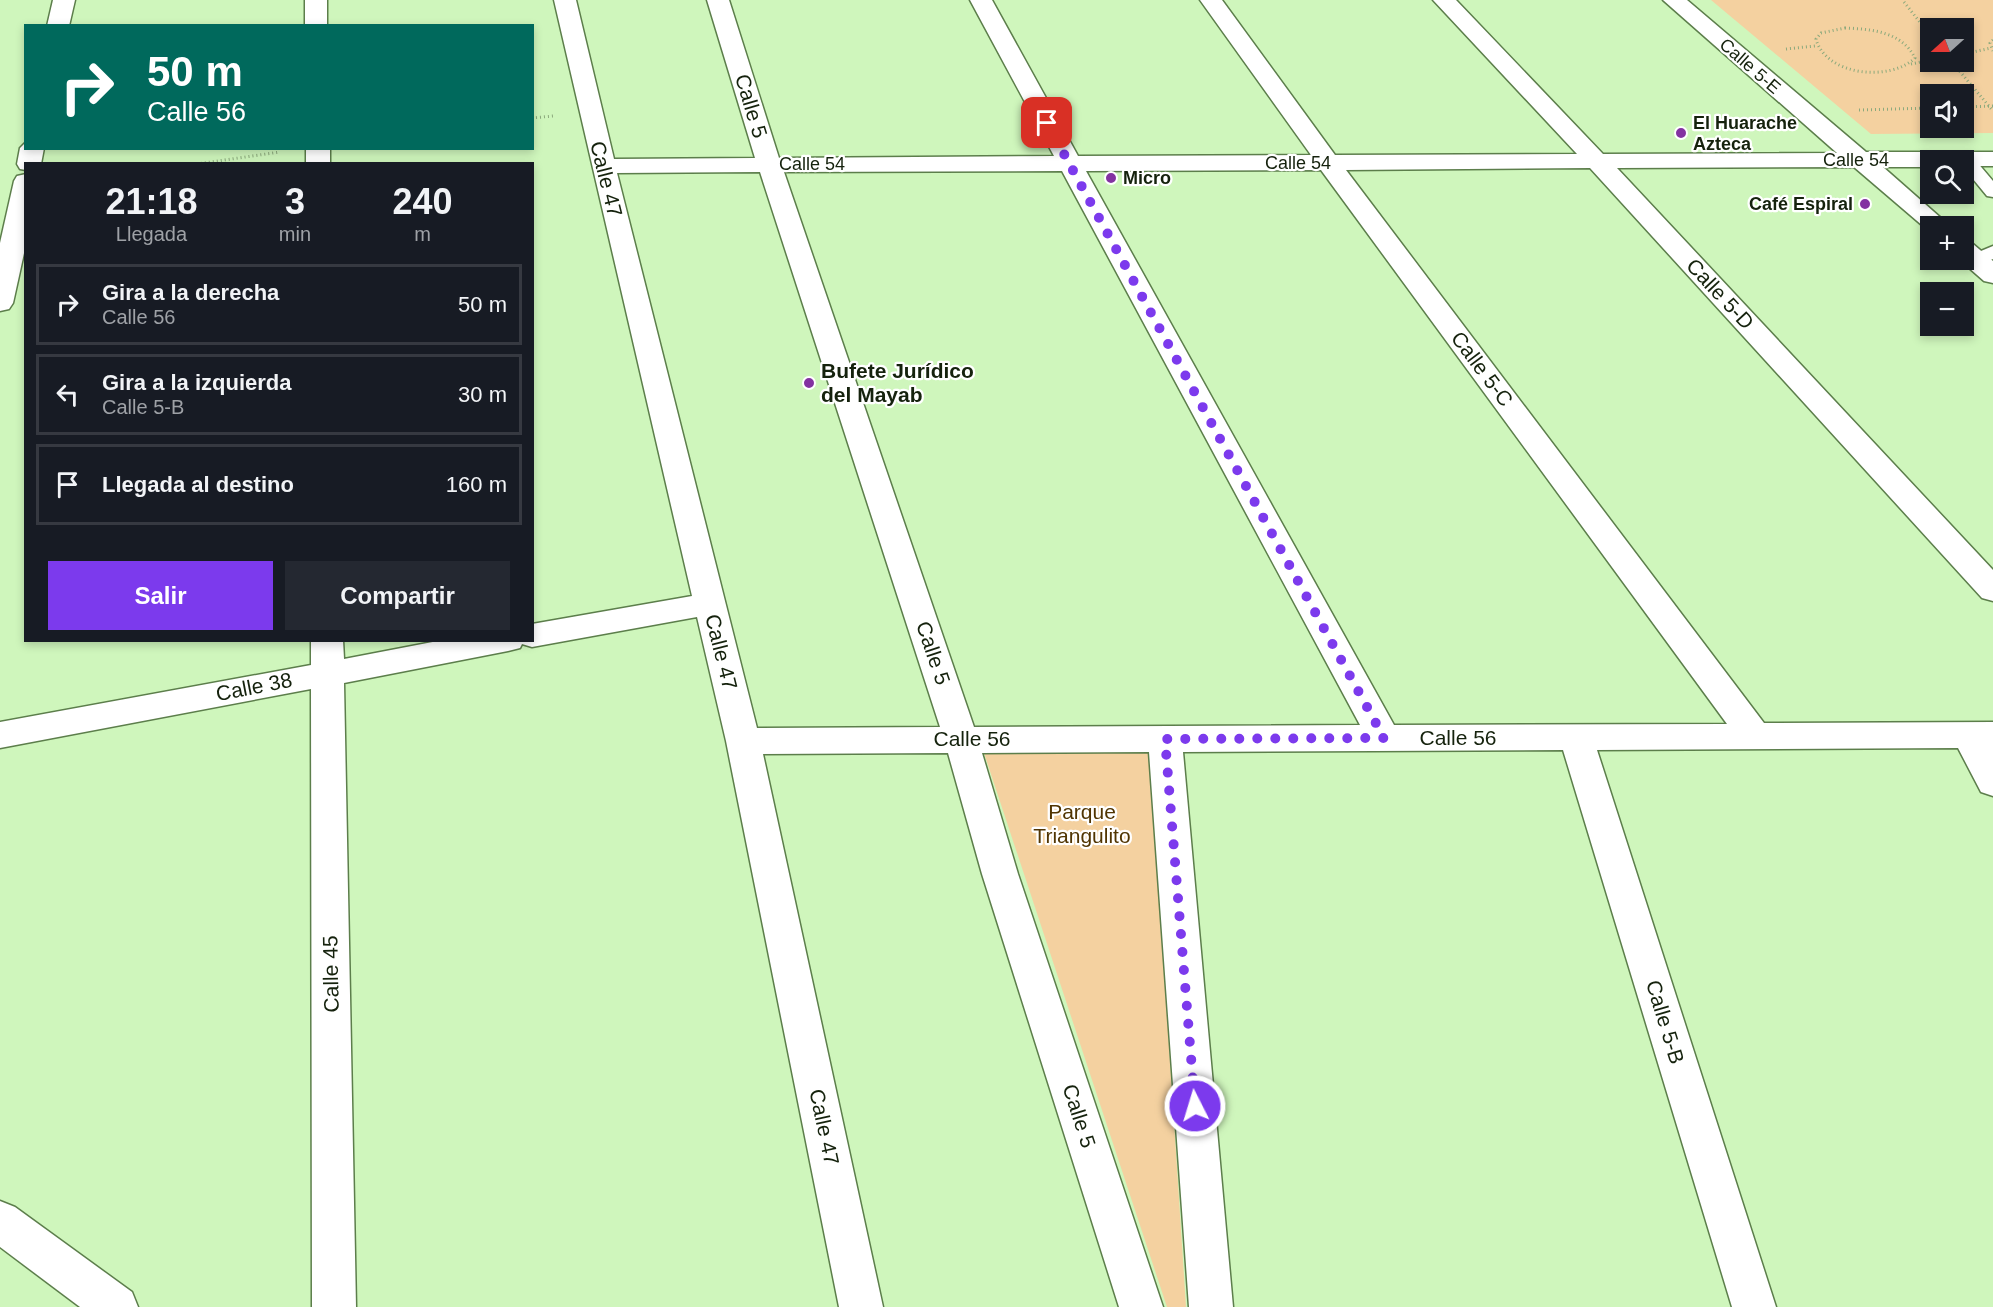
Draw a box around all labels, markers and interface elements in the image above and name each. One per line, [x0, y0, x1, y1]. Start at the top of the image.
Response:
north arrow [1920, 18, 1974, 72]
map controls [1920, 18, 1974, 336]
street label: Calle 5-E [1716, 34, 1784, 98]
icon: right [48, 48, 126, 126]
text: 50 m [147, 48, 243, 95]
street label: Calle 5 [731, 71, 772, 140]
button: sound [1920, 84, 1974, 138]
text: Calle 56 [147, 97, 246, 127]
pin [1021, 97, 1072, 148]
icon: arrive [1030, 106, 1063, 139]
place label: El Huarache Azteca [1693, 113, 1797, 154]
marker: El Huarache Azteca [1674, 126, 1688, 140]
street label: Calle 47 [586, 139, 627, 219]
street label: Calle 54 [1823, 150, 1889, 170]
button: search [1920, 150, 1974, 204]
street label: Calle 54 [1265, 153, 1331, 173]
street label: Calle 54 [779, 154, 845, 174]
place label: Micro [1123, 168, 1171, 188]
marker: Micro [1104, 171, 1118, 185]
text: 21:18 [105, 181, 197, 222]
text: 3 [285, 181, 305, 222]
text: 240 [392, 181, 453, 222]
place label: Café Espiral [1749, 194, 1853, 214]
marker: Café Espiral [1858, 197, 1872, 211]
button: + [1920, 216, 1974, 270]
text: Llegada [116, 223, 187, 245]
text: min [279, 223, 311, 245]
text: m [414, 223, 431, 245]
street label: Calle 5-D [1682, 254, 1759, 334]
text: Gira a la derecha [102, 280, 279, 305]
button: − [1920, 282, 1974, 336]
icon: right [51, 288, 84, 321]
text: 50 m [458, 292, 507, 317]
text: Calle 56 [102, 306, 175, 328]
street label: Calle 5-C [1447, 327, 1518, 411]
place label: Bufete Jurídico del Mayab [821, 359, 974, 406]
text: Gira a la izquierda [102, 370, 292, 395]
marker: Bufete Jurídico del Mayab [802, 376, 816, 390]
icon: left [51, 378, 84, 411]
text: 30 m [458, 382, 507, 407]
text: Calle 5-B [102, 396, 184, 418]
icon: arrive [51, 468, 84, 501]
text: Llegada al destino [102, 472, 294, 497]
text: 160 m [446, 472, 507, 497]
button: Salir [48, 561, 273, 630]
button: Compartir [285, 561, 510, 630]
street label: Calle 47 [701, 612, 742, 692]
street label: Calle 5 [912, 618, 955, 687]
street label: Calle 38 [214, 668, 294, 705]
street label: Calle 56 [1419, 726, 1497, 749]
street label: Calle 56 [933, 727, 1011, 750]
park label: Parque Triangulito [1033, 800, 1131, 847]
street label: Calle 45 [318, 935, 343, 1013]
street label: Calle 5-B [1642, 977, 1689, 1067]
position arrow [1163, 1074, 1227, 1138]
street label: Calle 5 [1058, 1081, 1101, 1150]
street label: Calle 47 [805, 1087, 844, 1167]

